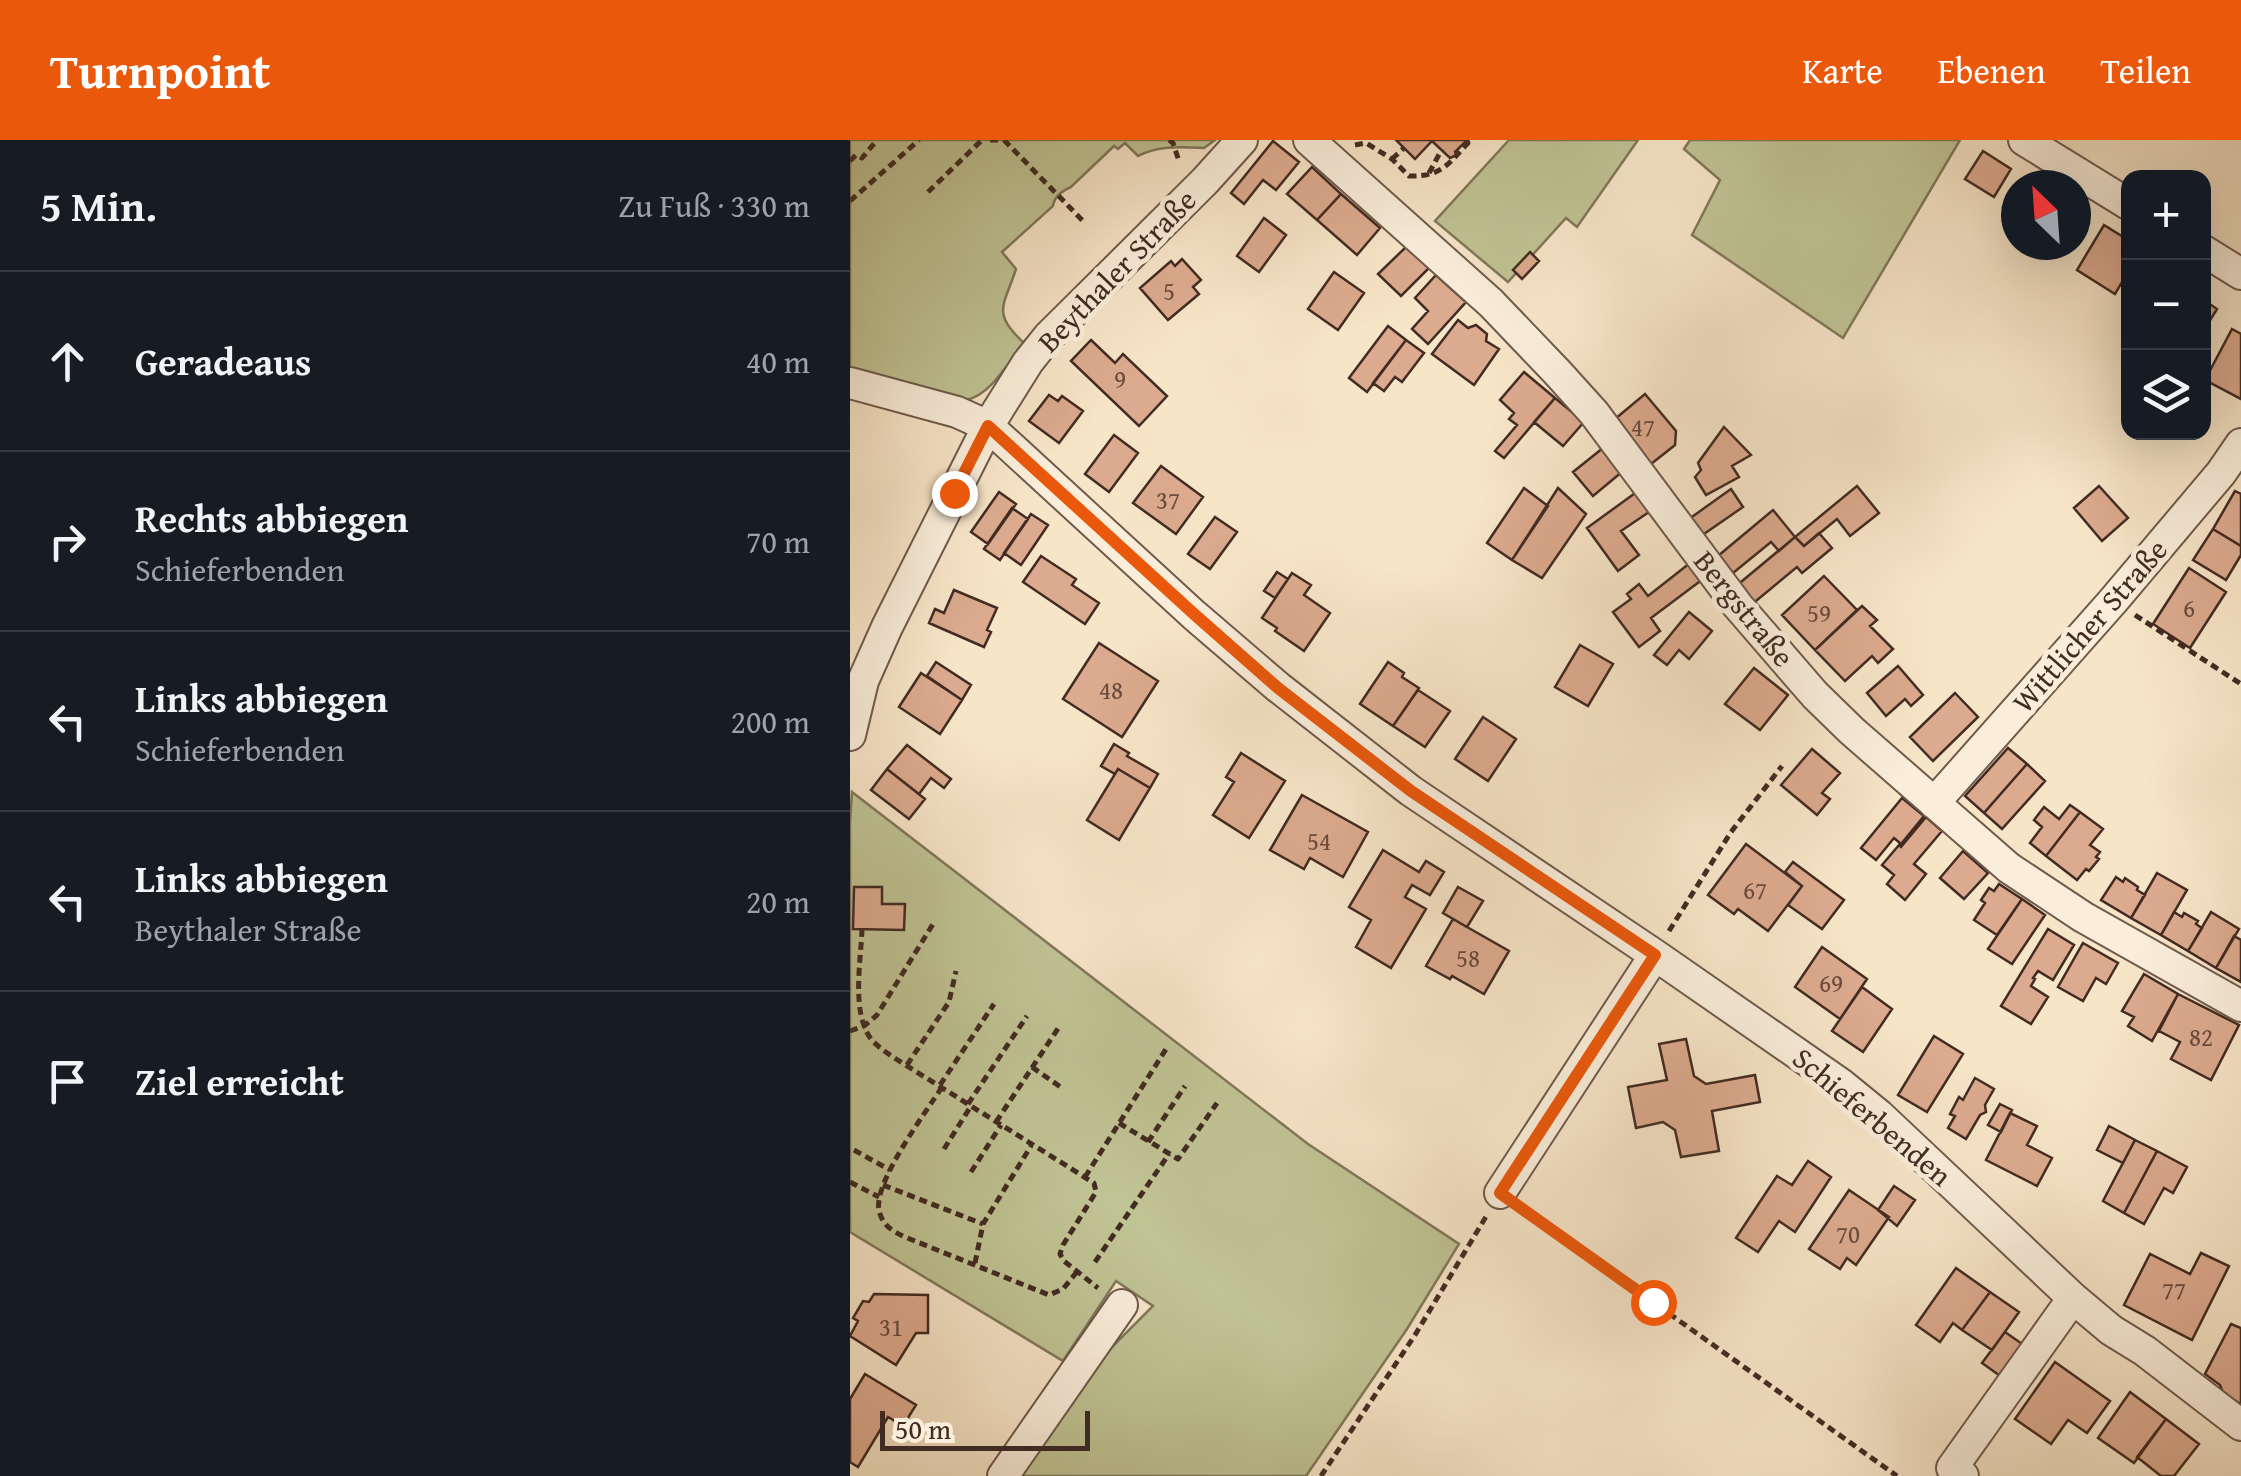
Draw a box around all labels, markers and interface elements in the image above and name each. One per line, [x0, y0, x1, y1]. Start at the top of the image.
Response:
text: Turnpoint [50, 35, 271, 106]
text: Karte [1802, 45, 1883, 96]
text: Ebenen [1938, 45, 2046, 96]
text: Teilen [2101, 45, 2191, 96]
north arrow [2001, 170, 2091, 260]
map controls [2121, 170, 2211, 440]
button: + [2121, 170, 2211, 260]
text: 5 Min. [40, 175, 157, 236]
street label: Beythaler Straße [1027, 179, 1206, 362]
text: Zu Fuß · 330 m [618, 182, 810, 229]
button: − [2121, 260, 2211, 350]
house number: 5 [1163, 273, 1175, 309]
text: Geradeaus [135, 333, 311, 389]
icon: ahead [40, 334, 95, 389]
text: 40 m [746, 338, 810, 385]
button: layers [2121, 350, 2211, 440]
house number: 9 [1114, 361, 1126, 397]
house number: 47 [1631, 409, 1655, 445]
route end [932, 471, 978, 517]
house number: 37 [1156, 482, 1180, 518]
text: Rechts abbiegen [135, 490, 408, 546]
icon: right [40, 514, 95, 569]
text: 70 m [746, 518, 810, 565]
street label: Wittlicher Straße [2001, 529, 2177, 722]
street label: Bergstraße [1684, 541, 1806, 676]
text: Schieferbenden [135, 546, 344, 593]
house number: 6 [2183, 590, 2195, 626]
house number: 59 [1807, 595, 1831, 631]
text: Links abbiegen [135, 670, 388, 726]
house number: 48 [1099, 672, 1123, 708]
icon: left [40, 694, 95, 749]
text: 200 m [731, 698, 810, 745]
text: Schieferbenden [135, 726, 344, 773]
house number: 54 [1307, 823, 1331, 859]
text: Links abbiegen [135, 850, 388, 906]
house number: 67 [1743, 872, 1767, 908]
icon: left [40, 874, 95, 929]
text: 20 m [746, 878, 810, 925]
text: Beythaler Straße [135, 906, 361, 953]
house number: 58 [1456, 940, 1480, 976]
house number: 69 [1819, 965, 1843, 1001]
house number: 82 [2189, 1019, 2213, 1055]
street label: Schieferbenden [1783, 1036, 1962, 1196]
text: Ziel erreicht [135, 1053, 344, 1109]
icon: arrive [40, 1054, 95, 1109]
house number: 70 [1836, 1216, 1860, 1252]
house number: 77 [2162, 1272, 2186, 1308]
route start [1631, 1280, 1677, 1326]
house number: 31 [879, 1309, 903, 1345]
scale bar [880, 1406, 1090, 1450]
text: 50 m [895, 1408, 951, 1449]

